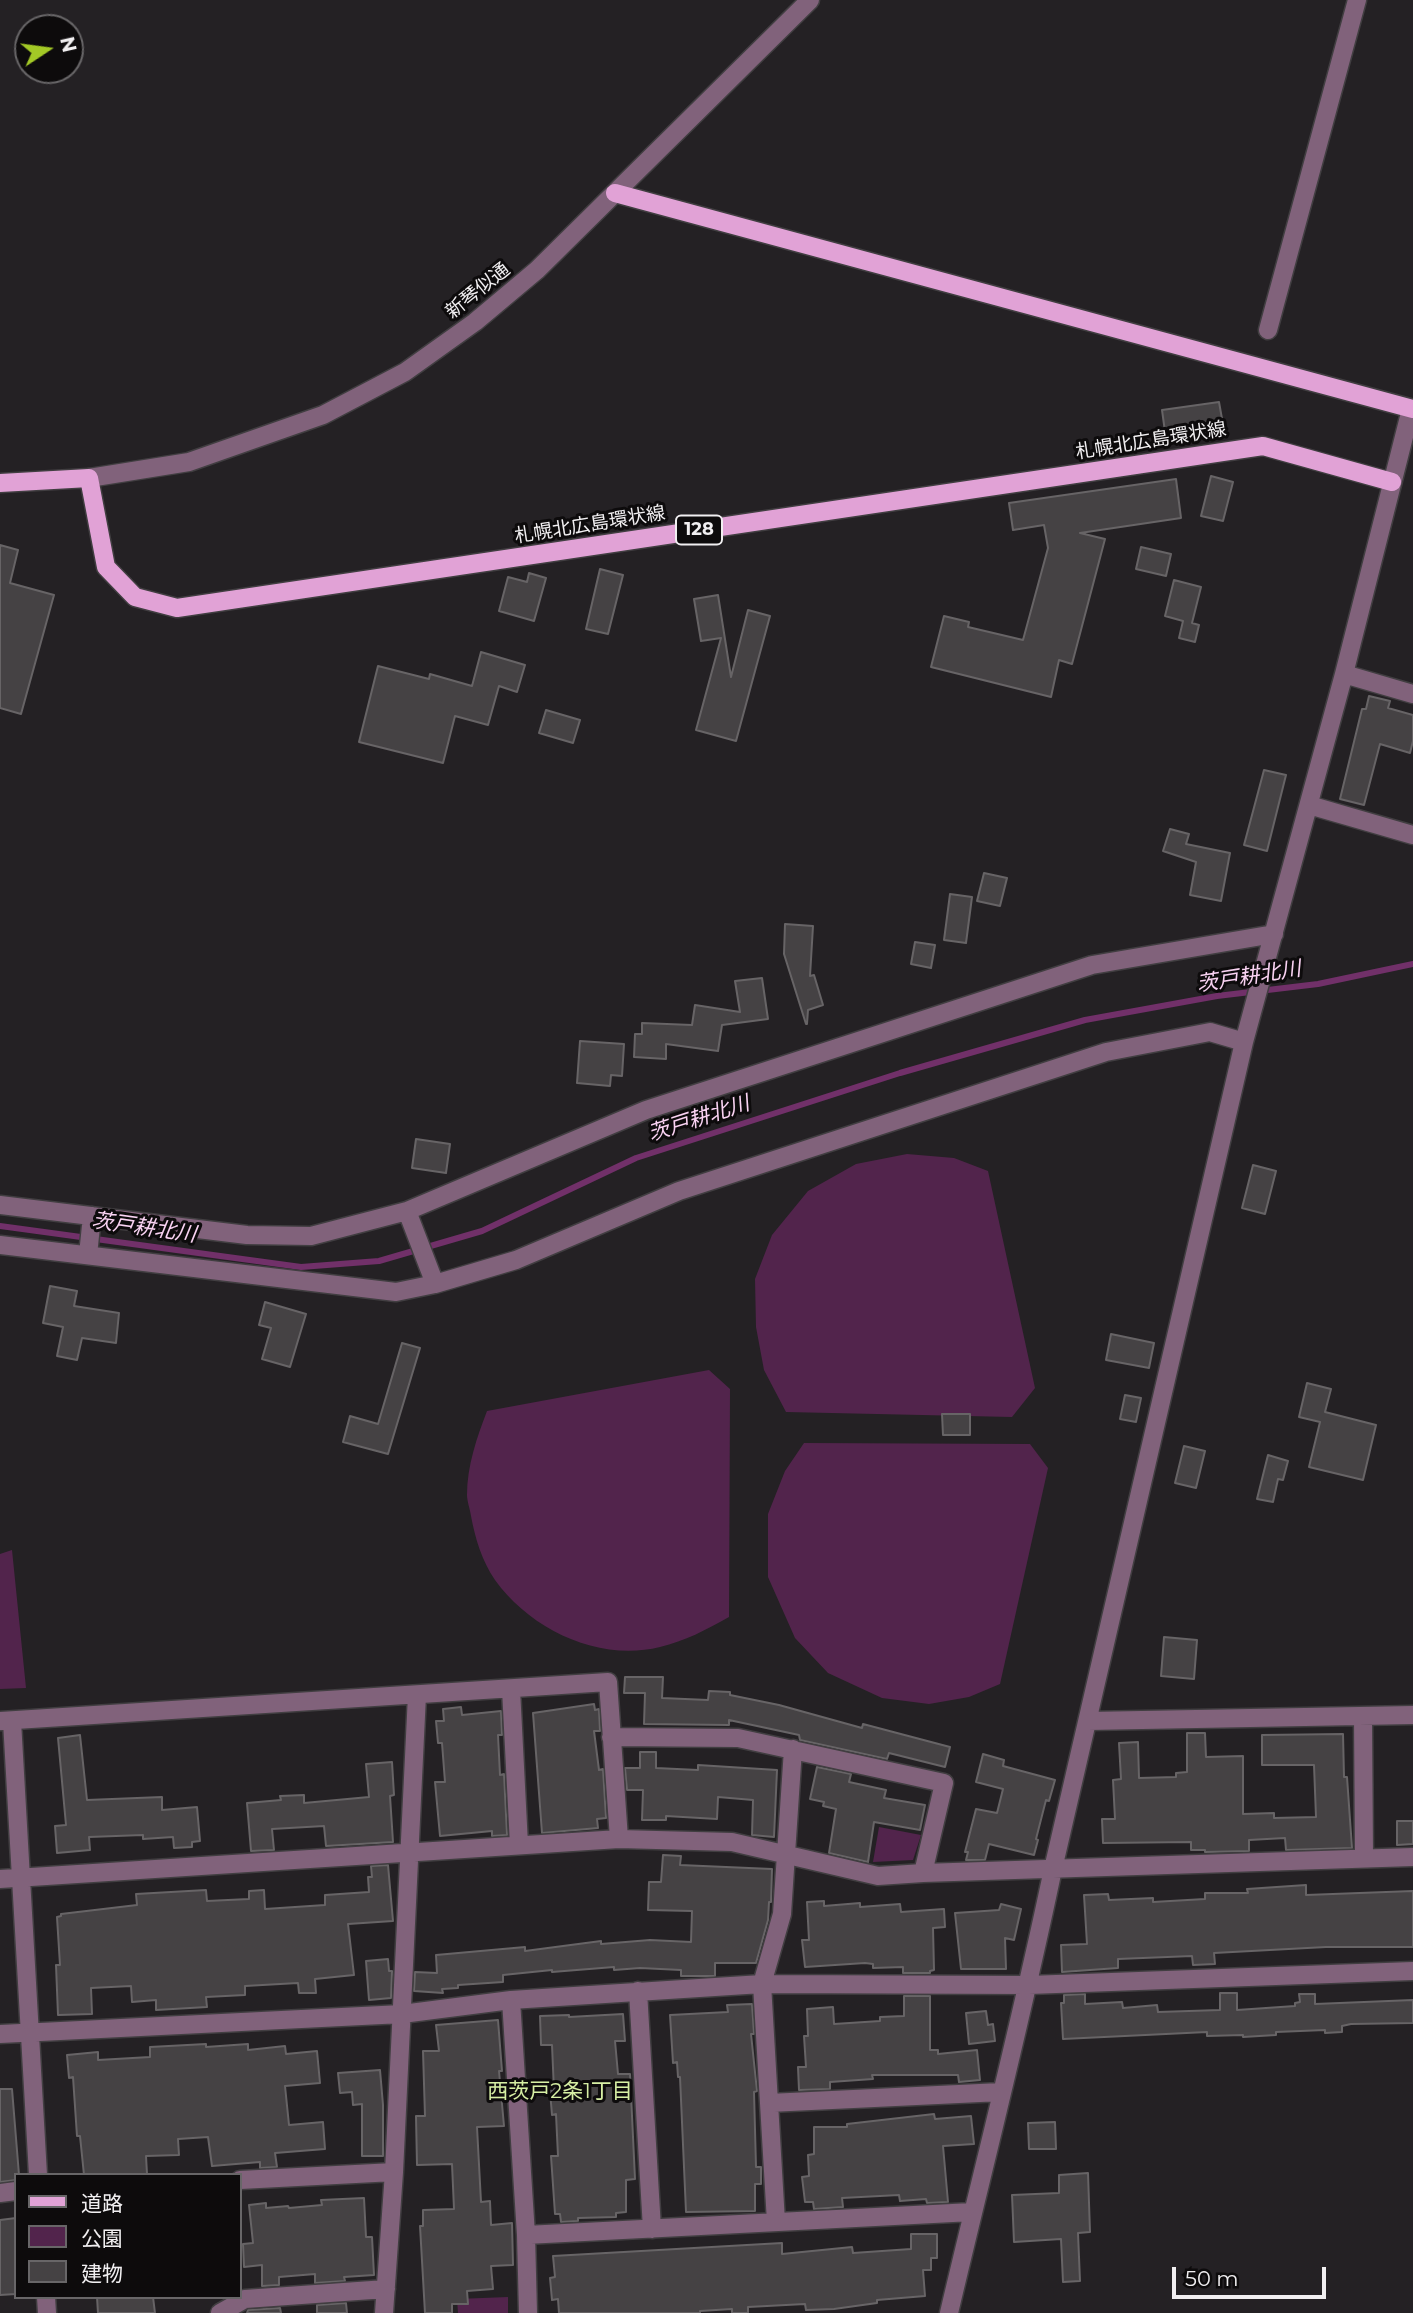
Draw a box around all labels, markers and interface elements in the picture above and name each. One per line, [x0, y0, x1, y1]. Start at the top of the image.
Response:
north arrow [14, 14, 84, 84]
text: N [55, 35, 81, 55]
street label: 新琴似通 [441, 258, 515, 324]
street label: 札幌北広島環状線 [1074, 418, 1228, 464]
street label: 札幌北広島環状線 [513, 502, 667, 548]
road number: 128 [676, 516, 722, 544]
water label: 茨戸耕北川 [1195, 956, 1303, 998]
water label: 茨戸耕北川 [645, 1091, 753, 1147]
water label: 茨戸耕北川 [90, 1208, 198, 1248]
district label: 西茨戸2条1丁目 [487, 2079, 633, 2105]
legend [14, 2173, 242, 2299]
text: 道路 [81, 2191, 123, 2216]
text: 公園 [81, 2226, 123, 2251]
scale bar [1175, 2254, 1329, 2298]
text: 建物 [81, 2261, 123, 2286]
text: 50 m [1185, 2266, 1239, 2291]

